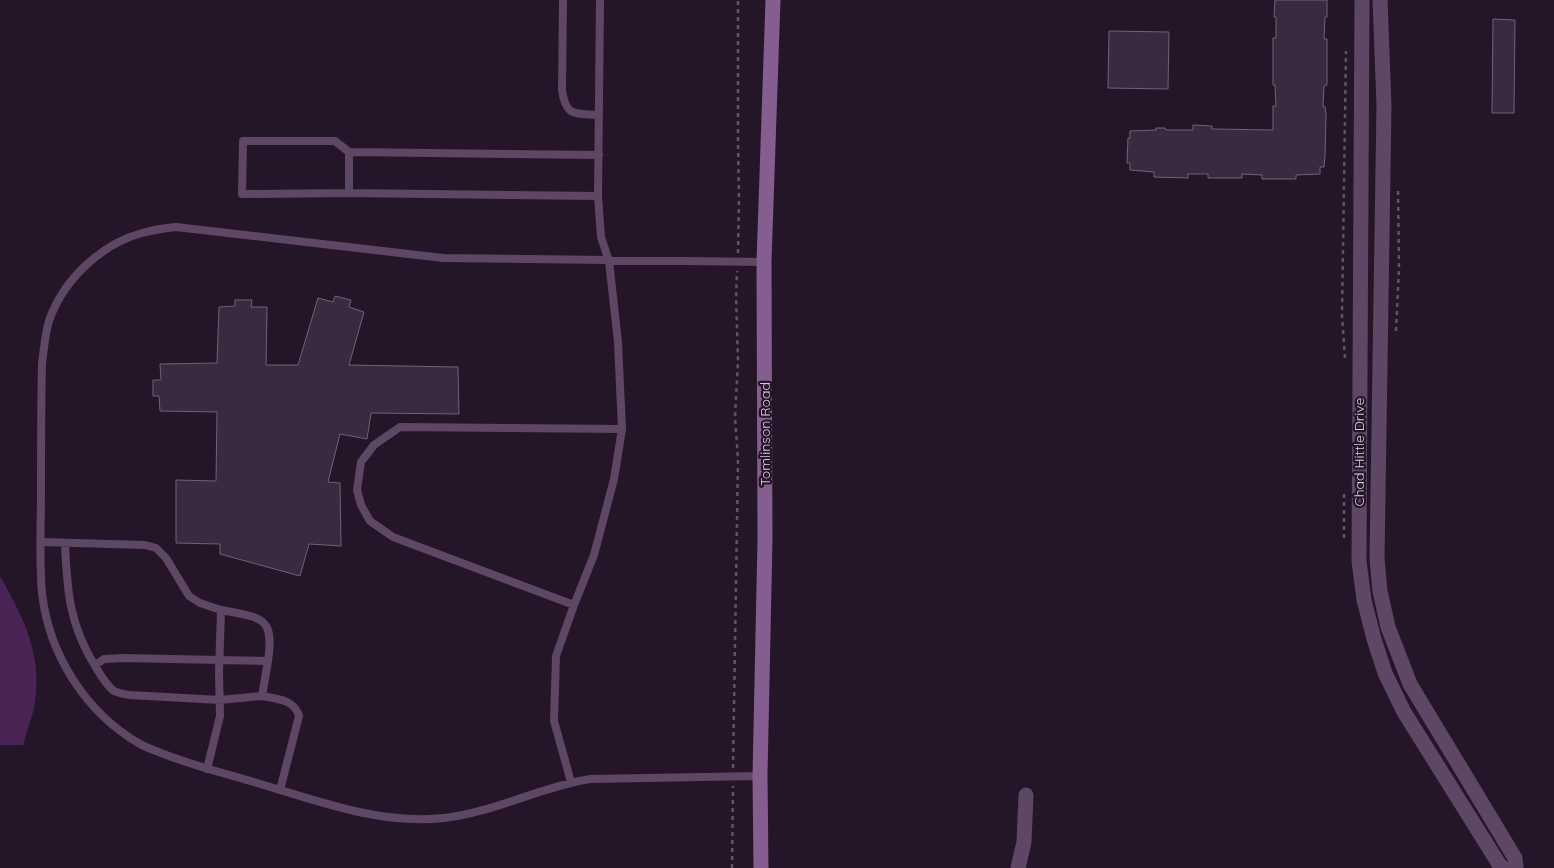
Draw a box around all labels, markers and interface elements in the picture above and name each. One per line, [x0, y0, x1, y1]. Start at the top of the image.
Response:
street label: Tomlinson Road [756, 382, 774, 486]
street label: Chad Hittle Drive [1350, 397, 1368, 506]

